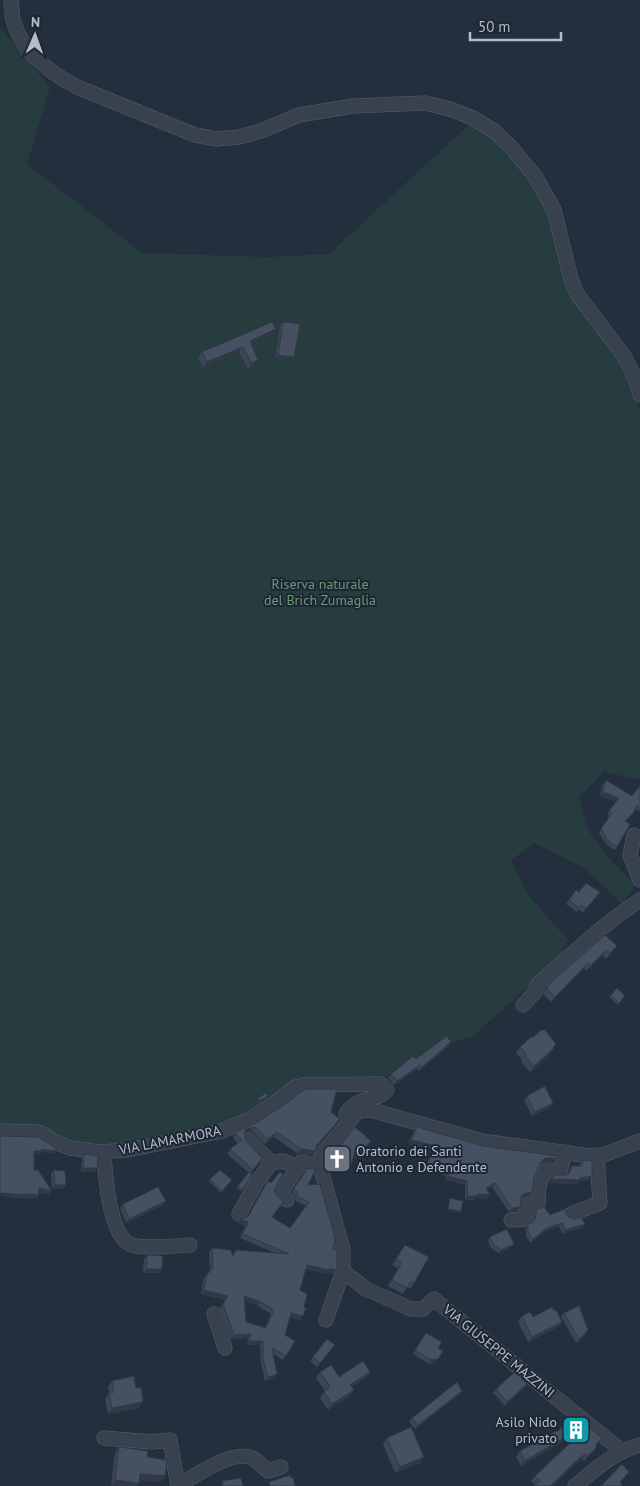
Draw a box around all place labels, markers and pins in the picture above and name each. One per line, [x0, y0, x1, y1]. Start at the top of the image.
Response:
place label: Oratorio dei Santi Antonio e Defendente [356, 1142, 487, 1176]
church icon: Oratorio dei Santi Antonio e Defendente [322, 1144, 352, 1174]
place label: Asilo Nido privato [496, 1413, 557, 1447]
building icon: Asilo Nido privato [561, 1415, 591, 1445]

